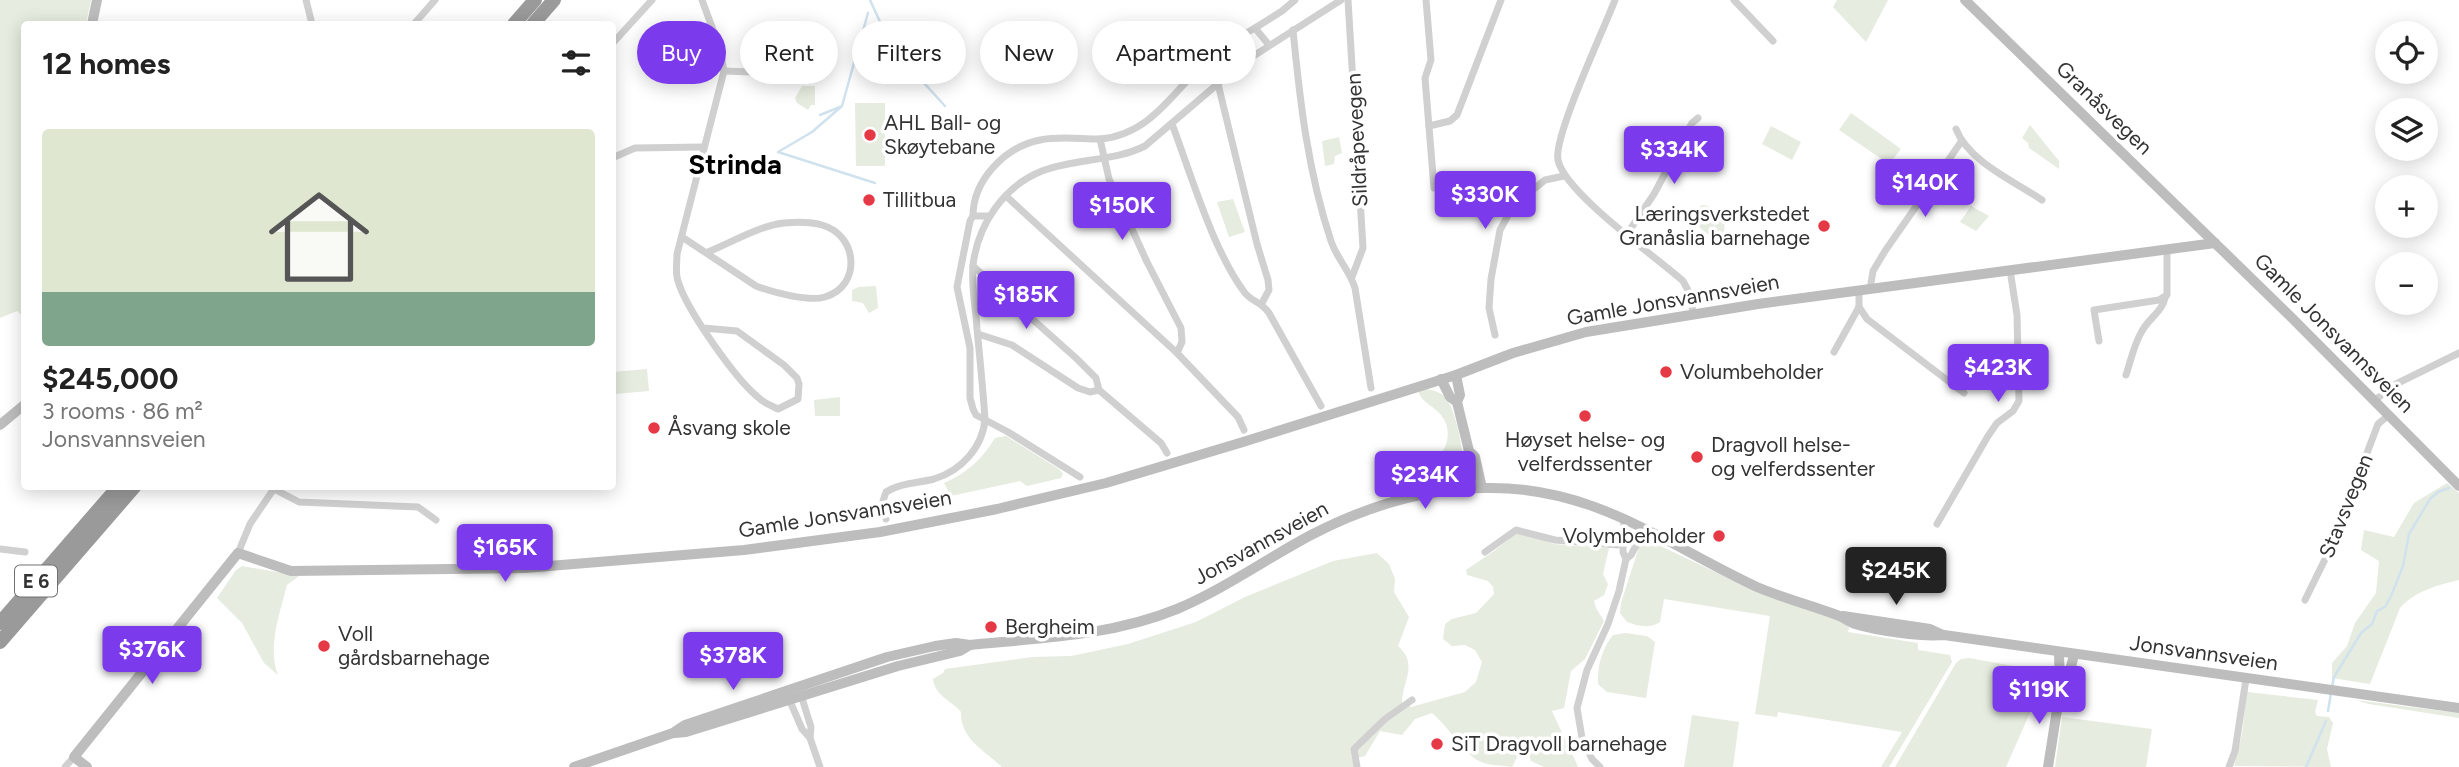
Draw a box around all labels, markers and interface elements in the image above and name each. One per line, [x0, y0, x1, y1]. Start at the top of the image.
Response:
chip: Buy [637, 21, 726, 84]
chip: Rent [740, 21, 838, 84]
chip: Filters [852, 21, 966, 84]
chip: New [980, 21, 1078, 84]
chip: Apartment [1092, 21, 1256, 84]
map controls [2375, 21, 2438, 315]
button: locate [2375, 21, 2438, 84]
icon: filters [557, 44, 595, 82]
text: 12 homes [42, 45, 170, 82]
street label: Granåsvegen [2051, 56, 2157, 160]
street label: Sildråpevegen [1341, 73, 1372, 207]
button: layers [2375, 98, 2438, 161]
place label: AHL Ball- og Skøytebane [884, 110, 1001, 159]
marker: AHL Ball- og Skøytebane [862, 127, 878, 143]
pin: $334K [1625, 127, 1723, 186]
text: $334K [1640, 135, 1708, 163]
district label: Strinda [688, 147, 782, 181]
pin: $140K [1876, 160, 1974, 219]
text: $140K [1891, 168, 1959, 196]
pin: $330K [1436, 172, 1534, 231]
icon: home [256, 174, 382, 300]
button: + [2375, 175, 2438, 238]
text: $330K [1451, 180, 1519, 208]
pin: $150K [1073, 182, 1171, 242]
place label: Tillitbua [883, 187, 956, 212]
text: $150K [1089, 191, 1155, 219]
marker: Tillitbua [861, 192, 877, 208]
place label: Læringsverkstedet Granåslia barnehage [1619, 201, 1810, 250]
marker: Læringsverkstedet Granåslia barnehage [1816, 218, 1832, 234]
street label: Gamle Jonsvannsveien [2249, 248, 2419, 418]
button: − [2375, 252, 2438, 315]
street label: Gamle Jonsvannsveien [1565, 269, 1781, 330]
pin: $185K [977, 272, 1075, 331]
text: $185K [993, 280, 1059, 308]
pin: $423K [1949, 344, 2047, 404]
text: $423K [1964, 353, 2032, 381]
place label: Volumbeholder [1680, 359, 1823, 384]
text: $245,000 [42, 360, 178, 397]
marker: Volumbeholder [1658, 364, 1674, 380]
text: 3 rooms · 86 m² [42, 397, 203, 425]
marker: Høyset helse- og velferdssenter [1577, 408, 1593, 424]
place label: Åsvang skole [668, 415, 791, 440]
marker: Åsvang skole [646, 420, 662, 436]
text: Jonsvannsveien [42, 425, 206, 453]
place label: Høyset helse- og velferdssenter [1505, 427, 1665, 476]
place label: Dragvoll helse- og velferdssenter [1711, 432, 1875, 481]
marker: Dragvoll helse- og velferdssenter [1689, 449, 1705, 465]
street label: Stavsvegen [2313, 450, 2378, 561]
pin: $234K [1376, 452, 1474, 511]
text: $234K [1391, 460, 1459, 488]
street label: Gamle Jonsvannsveien [737, 484, 953, 543]
street label: Jonsvannsveien [1189, 495, 1332, 590]
place label: Volymbeholder [1562, 523, 1705, 548]
pin: $165K [456, 524, 554, 584]
marker: Volymbeholder [1711, 528, 1727, 544]
text: $165K [473, 533, 537, 561]
pin: $245K [1847, 548, 1945, 607]
text: $245K [1861, 556, 1931, 584]
road number: E 6 [15, 566, 57, 596]
place label: Bergheim [1005, 614, 1095, 639]
marker: Bergheim [983, 619, 999, 635]
place label: Voll gårdsbarnehage [338, 621, 490, 670]
pin: $376K [103, 626, 201, 686]
street label: Jonsvannsveien [2128, 630, 2280, 675]
pin: $378K [684, 632, 782, 692]
text: $376K [119, 635, 185, 663]
marker: Voll gårdsbarnehage [316, 638, 332, 654]
text: $378K [699, 641, 767, 669]
pin: $119K [1990, 666, 2088, 726]
text: $119K [2009, 675, 2069, 703]
place label: SiT Dragvoll barnehage [1451, 731, 1667, 756]
marker: SiT Dragvoll barnehage [1429, 736, 1445, 752]

